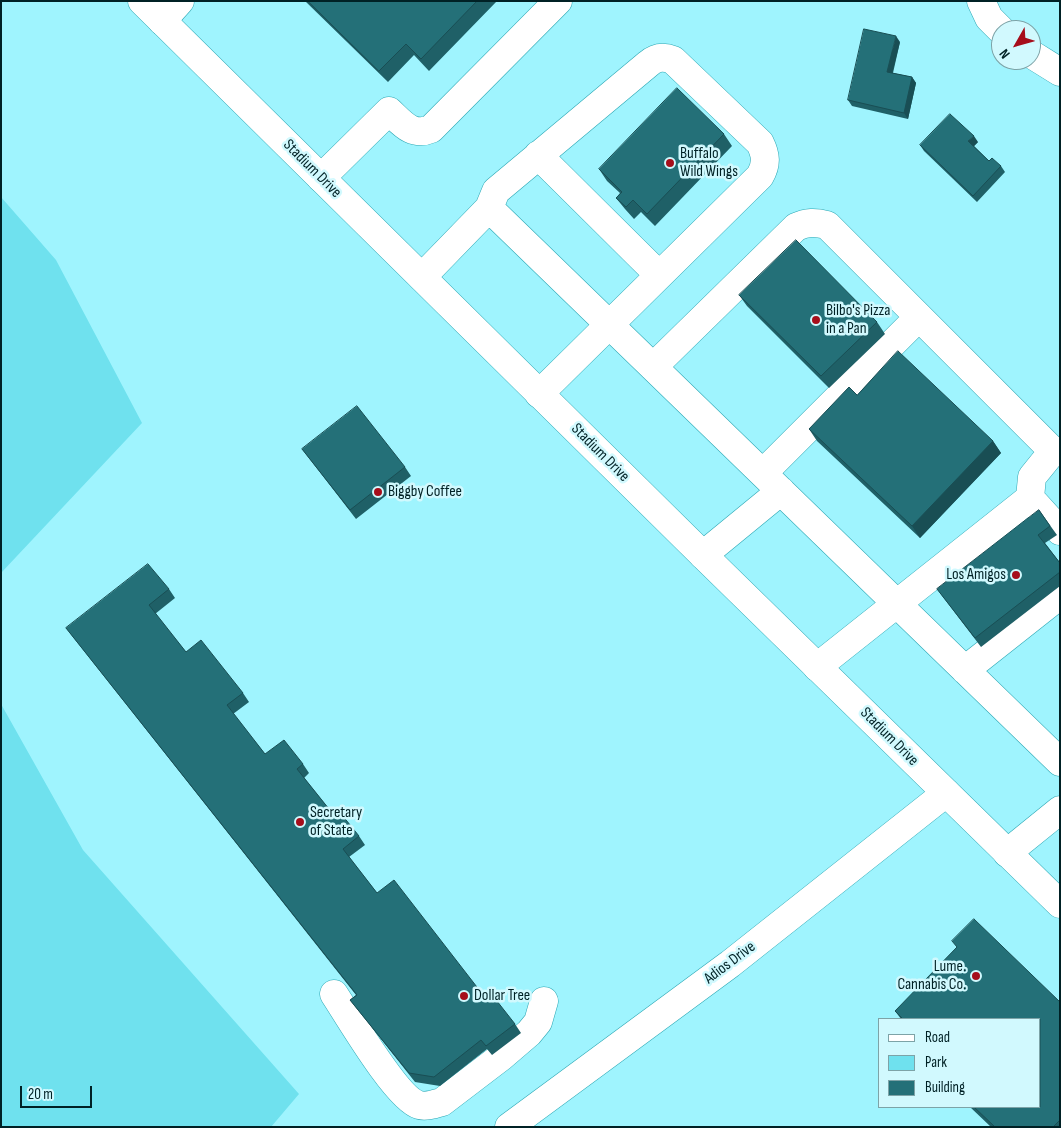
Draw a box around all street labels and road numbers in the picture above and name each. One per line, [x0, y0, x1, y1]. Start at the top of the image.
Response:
street label: Stadium Drive [279, 136, 345, 202]
street label: Stadium Drive [567, 420, 633, 486]
street label: Stadium Drive [856, 704, 922, 770]
street label: Adios Drive [701, 938, 759, 988]

